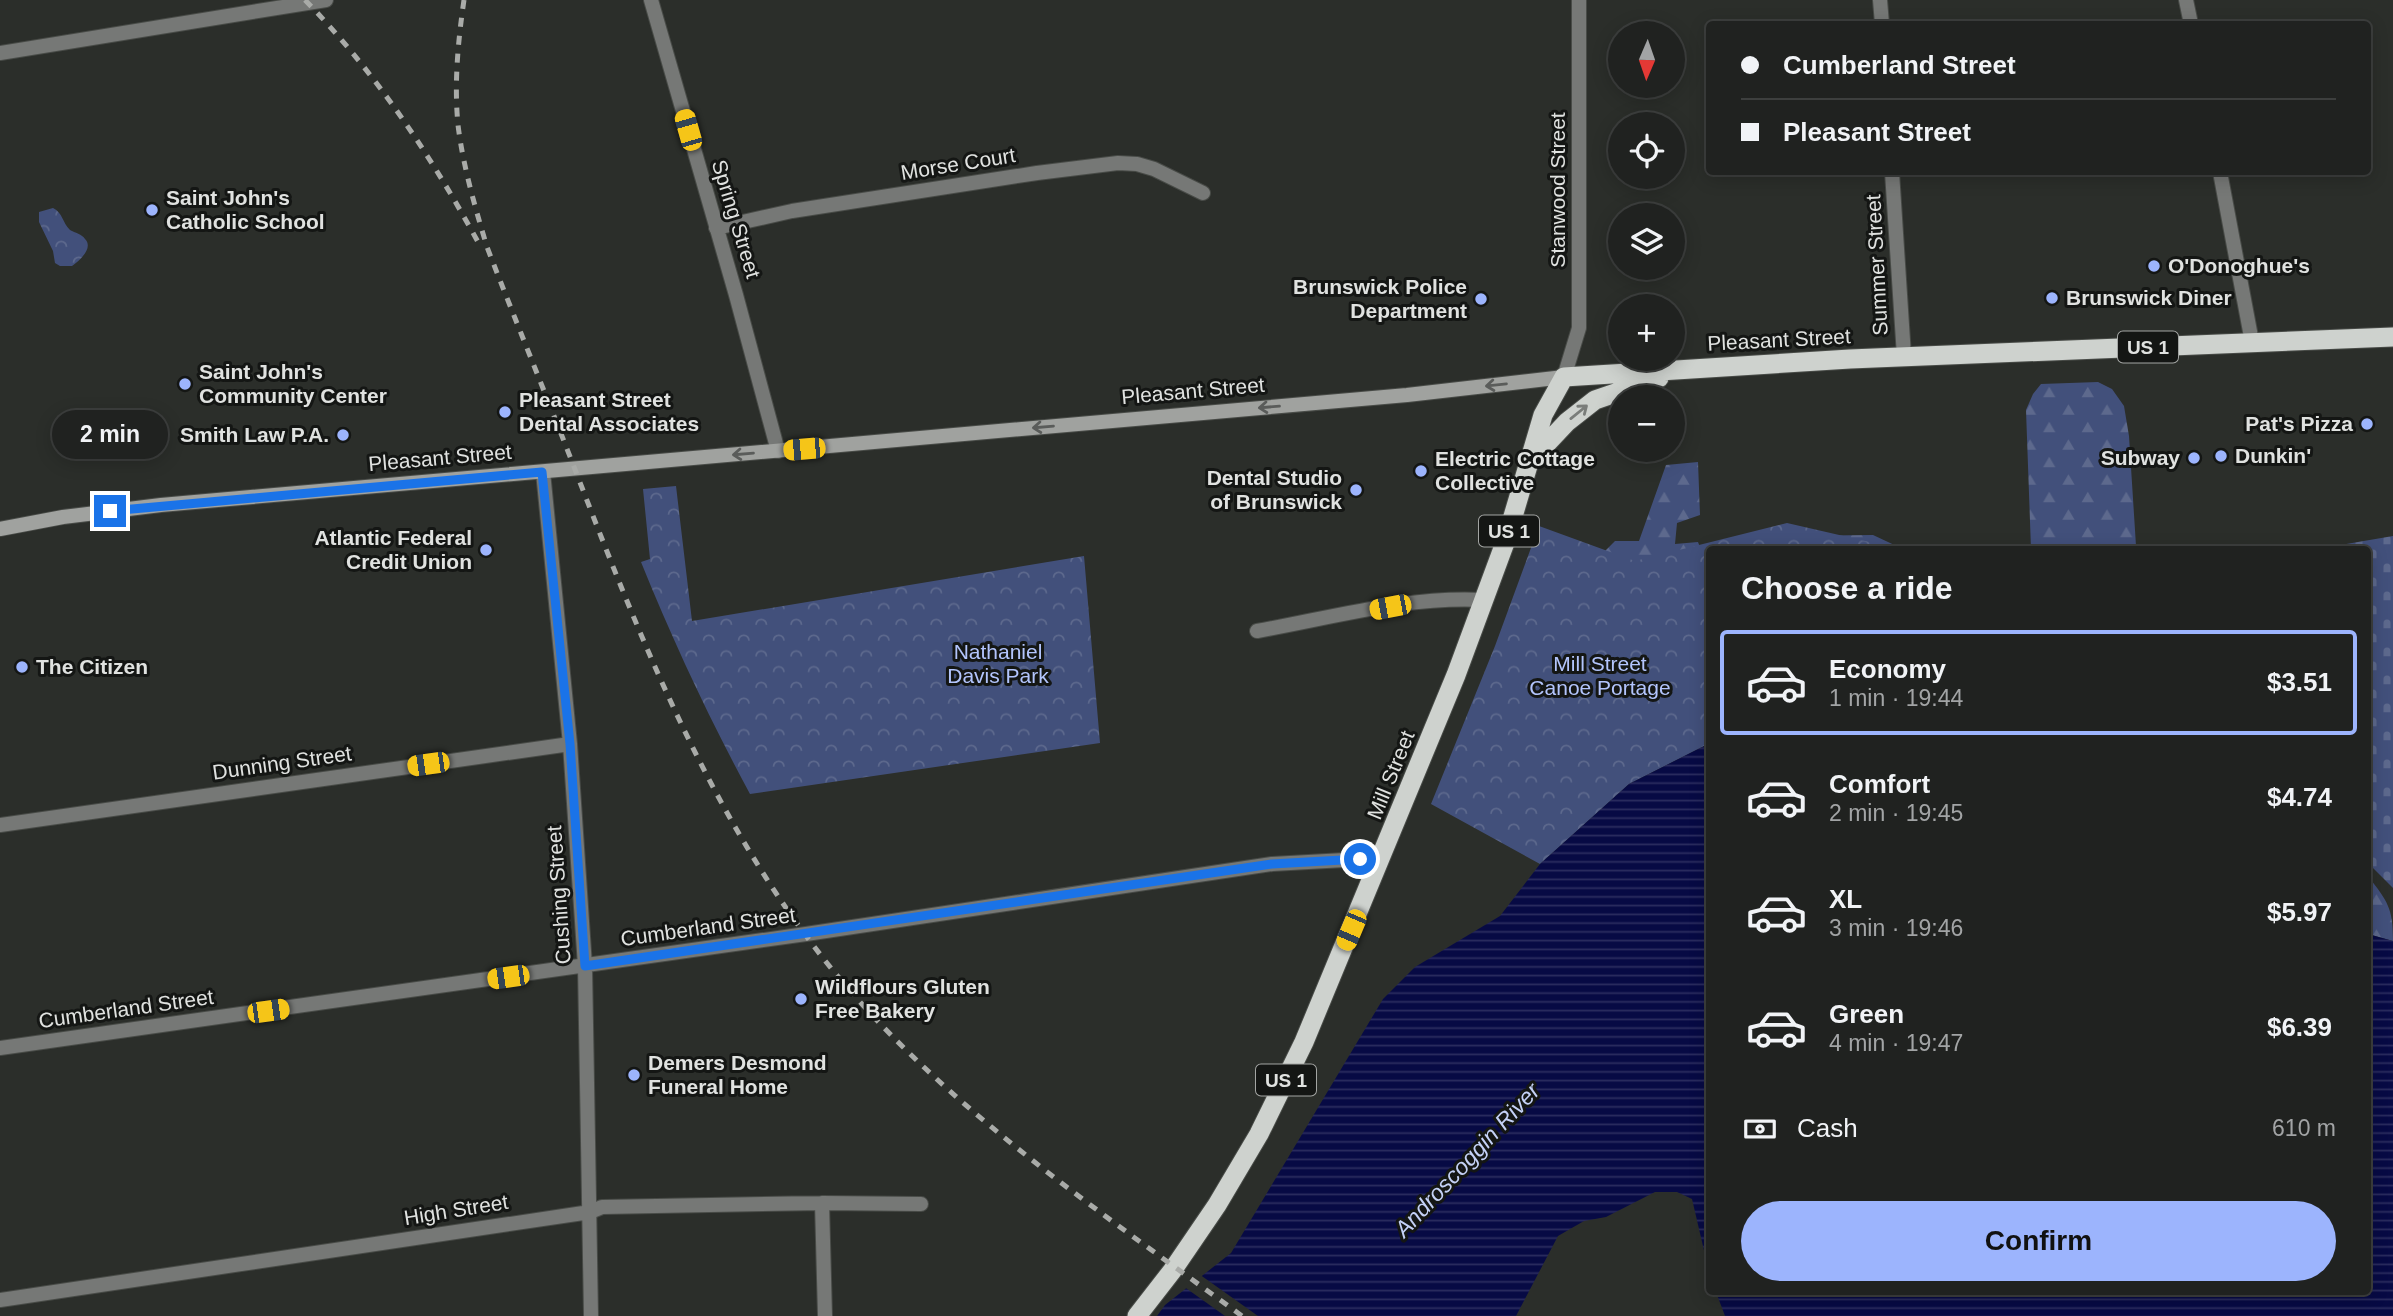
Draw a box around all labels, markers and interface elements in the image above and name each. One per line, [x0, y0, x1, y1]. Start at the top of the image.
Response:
north arrow [1608, 21, 1685, 98]
map controls [1608, 21, 1685, 462]
text: Cumberland Street [1783, 50, 2016, 80]
car [673, 107, 704, 153]
street label: Stanwood Street [1546, 112, 1569, 268]
button: locate [1608, 112, 1685, 189]
text: Pleasant Street [1783, 117, 1971, 147]
street label: Morse Court [899, 143, 1017, 184]
street label: Spring Street [708, 157, 765, 281]
place label: Saint John's Catholic School [166, 186, 325, 233]
street label: Summer Street [1861, 194, 1892, 336]
marker: Saint John's Catholic School [144, 202, 160, 218]
button: layers [1608, 203, 1685, 280]
place label: O'Donoghue's [2168, 254, 2310, 277]
marker: O'Donoghue's [2146, 258, 2162, 274]
place label: Brunswick Police Department [1293, 275, 1467, 322]
place label: Brunswick Diner [2066, 286, 2232, 309]
marker: Brunswick Diner [2044, 290, 2060, 306]
marker: Brunswick Police Department [1473, 291, 1489, 307]
button: + [1608, 294, 1685, 371]
street label: Pleasant Street [1707, 324, 1851, 355]
road number: US 1 [2118, 332, 2178, 362]
place label: Saint John's Community Center [199, 360, 387, 407]
street label: Pleasant Street [1120, 373, 1266, 408]
marker: Saint John's Community Center [177, 376, 193, 392]
one-way arrow [1485, 378, 1508, 391]
button: − [1608, 385, 1685, 462]
place label: Pleasant Street Dental Associates [519, 388, 699, 435]
one-way arrow [1259, 401, 1281, 414]
marker: Pleasant Street Dental Associates [497, 404, 513, 420]
one-way arrow [1569, 405, 1587, 420]
callout: 2 min [52, 410, 168, 458]
place label: Pat's Pizza [2245, 412, 2353, 435]
marker: Pat's Pizza [2359, 416, 2375, 432]
text: 2 min [80, 421, 140, 447]
one-way arrow [1032, 421, 1055, 434]
place label: Smith Law P.A. [180, 423, 329, 446]
marker: Smith Law P.A. [335, 427, 351, 443]
car [783, 437, 826, 461]
street label: Pleasant Street [367, 440, 513, 475]
place label: Dunkin' [2235, 444, 2311, 467]
place label: Subway [2101, 446, 2180, 469]
place label: Electric Cottage Collective [1435, 447, 1595, 494]
one-way arrow [732, 448, 755, 461]
marker: Dunkin' [2213, 448, 2229, 464]
marker: Subway [2186, 450, 2202, 466]
marker: Electric Cottage Collective [1413, 463, 1429, 479]
place label: Dental Studio of Brunswick [1207, 466, 1342, 513]
marker: Dental Studio of Brunswick [1348, 482, 1364, 498]
route end [94, 495, 126, 527]
road number: US 1 [1479, 516, 1539, 546]
place label: Atlantic Federal Credit Union [314, 526, 472, 573]
marker: Atlantic Federal Credit Union [478, 542, 494, 558]
text: Choose a ride [1741, 570, 1953, 606]
car [1368, 593, 1413, 621]
park label: Nathaniel Davis Park [947, 640, 1049, 687]
icon: car [1745, 651, 1808, 714]
park label: Mill Street Canoe Portage [1529, 652, 1671, 699]
text: Economy [1829, 654, 1946, 684]
place label: The Citizen [36, 655, 148, 678]
marker: The Citizen [14, 659, 30, 675]
text: $3.51 [2267, 667, 2332, 697]
text: 1 min · 19:44 [1829, 685, 1963, 711]
street label: Mill Street [1362, 727, 1419, 822]
street label: Dunning Street [211, 741, 353, 784]
car [406, 751, 451, 777]
icon: car [1745, 766, 1808, 829]
text: Comfort [1829, 769, 1930, 799]
text: $4.74 [2267, 782, 2332, 812]
text: 2 min · 19:45 [1829, 800, 1963, 826]
street label: Cushing Street [542, 825, 575, 965]
route start [1344, 843, 1376, 875]
icon: car [1745, 881, 1808, 944]
text: XL [1829, 884, 1862, 914]
text: $5.97 [2267, 897, 2332, 927]
street label: Cumberland Street [619, 903, 797, 950]
car [1334, 907, 1369, 953]
text: 3 min · 19:46 [1829, 915, 1963, 941]
car [486, 964, 531, 990]
place label: Wildflours Gluten Free Bakery [815, 975, 990, 1022]
street label: Cumberland Street [37, 985, 215, 1032]
marker: Wildflours Gluten Free Bakery [793, 991, 809, 1007]
icon: car [1745, 996, 1808, 1059]
car [246, 998, 291, 1024]
text: Green [1829, 999, 1904, 1029]
text: $6.39 [2267, 1012, 2332, 1042]
text: 4 min · 19:47 [1829, 1030, 1963, 1056]
place label: Demers Desmond Funeral Home [648, 1051, 827, 1098]
road number: US 1 [1256, 1064, 1316, 1096]
marker: Demers Desmond Funeral Home [626, 1067, 642, 1083]
water label: Androscoggin River [1388, 1077, 1546, 1244]
icon: cash [1741, 1110, 1779, 1148]
text: Cash [1797, 1113, 1858, 1143]
text: 610 m [2272, 1115, 2336, 1141]
street label: High Street [402, 1190, 510, 1229]
button: Confirm [1741, 1201, 2336, 1281]

